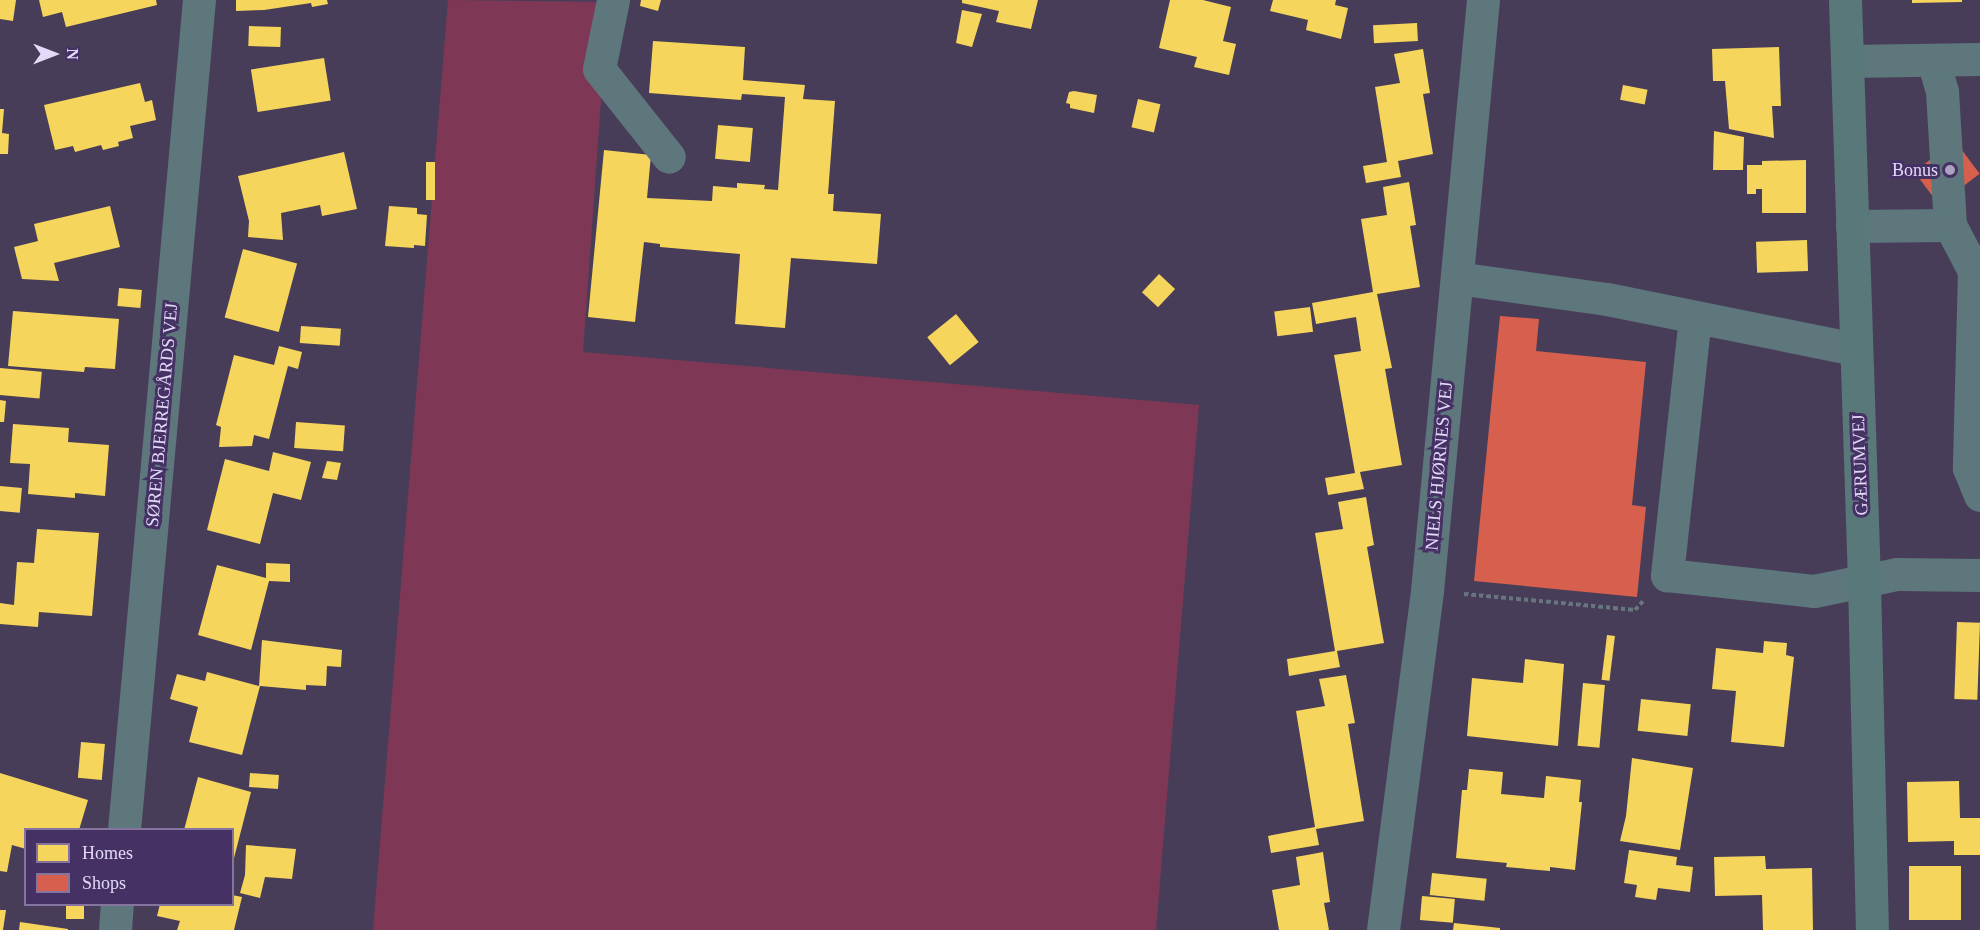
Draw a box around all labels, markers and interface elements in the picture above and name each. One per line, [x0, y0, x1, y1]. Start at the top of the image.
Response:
north arrow [24, 24, 84, 84]
text: N [64, 48, 81, 60]
place label: Bonus [1892, 159, 1938, 181]
marker: Bonus [1943, 163, 1957, 177]
street label: SØREN BJERREGÅRDS VEJ [141, 302, 183, 528]
street label: NIELS HJØRNES VEJ [1421, 380, 1457, 552]
street label: GÆRUMVEJ [1847, 414, 1873, 516]
legend [24, 828, 234, 906]
text: Homes [82, 843, 133, 863]
text: Shops [82, 873, 126, 893]

